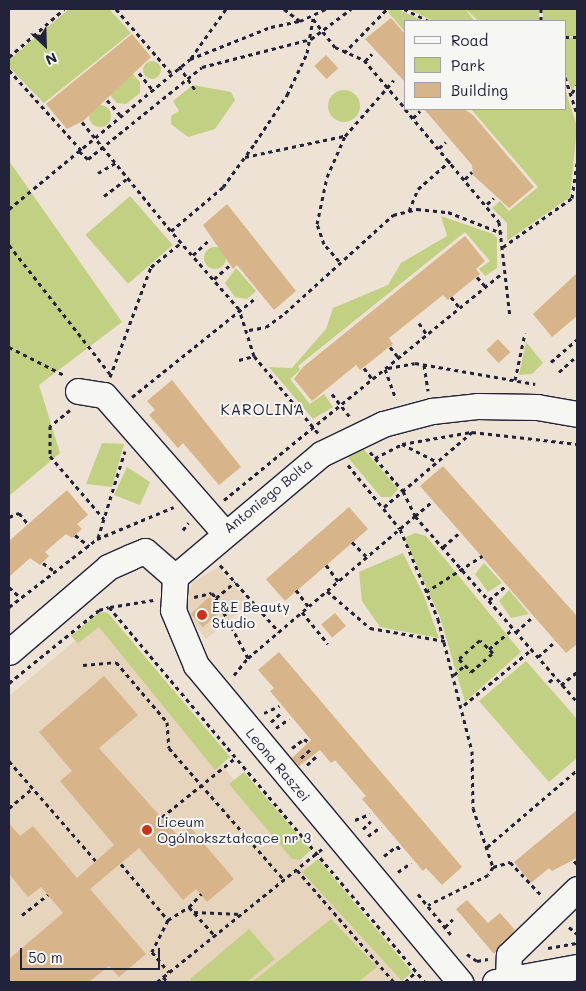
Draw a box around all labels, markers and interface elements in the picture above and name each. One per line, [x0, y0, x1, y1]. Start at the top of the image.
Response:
north arrow [20, 20, 70, 70]
legend [404, 20, 566, 110]
text: Road [451, 30, 488, 50]
text: N [43, 48, 60, 70]
text: Park [451, 55, 485, 75]
text: Building [451, 80, 508, 100]
district label: KAROLINA [220, 401, 306, 419]
street label: Antoniego Bolta [220, 455, 316, 537]
place label: E&E Beauty Studio [212, 599, 290, 632]
marker: E&E Beauty Studio [196, 609, 208, 621]
street label: Leona Raszei [242, 725, 314, 805]
place label: Liceum Ogólnokształcące nr 3 [157, 814, 311, 846]
marker: Liceum Ogólnokształcące nr 3 [141, 824, 153, 836]
scale bar [22, 938, 162, 970]
text: 50 m [28, 947, 63, 967]

